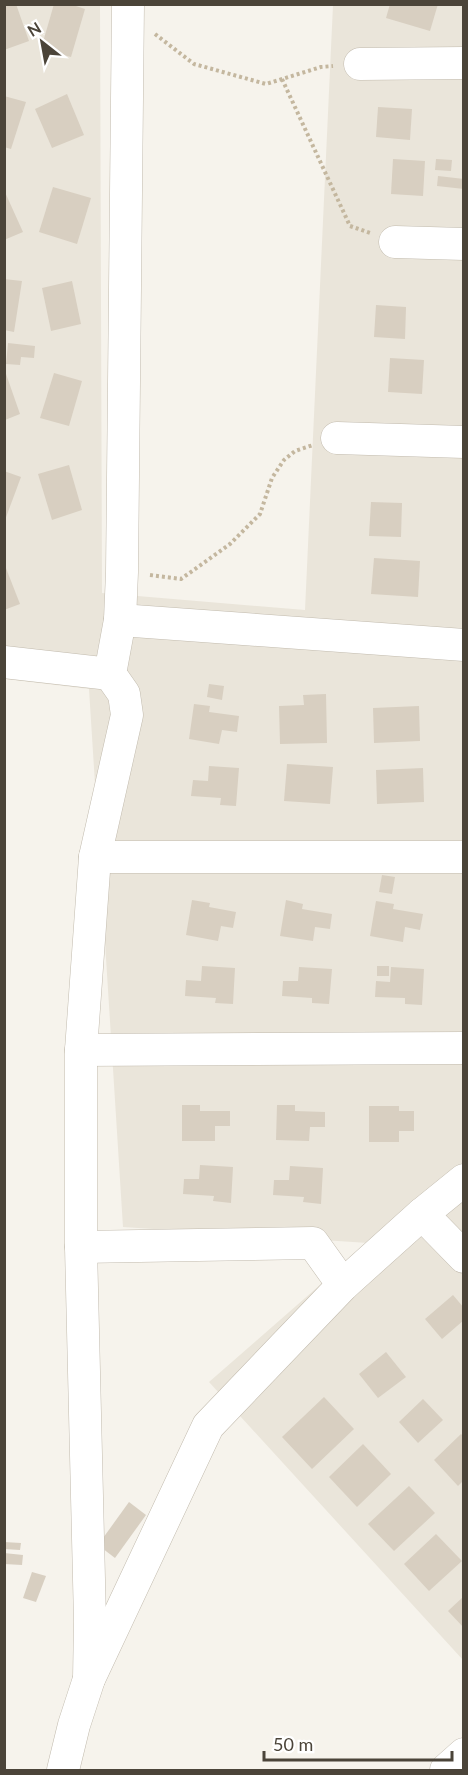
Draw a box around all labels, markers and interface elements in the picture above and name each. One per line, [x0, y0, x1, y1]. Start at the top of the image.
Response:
north arrow [12, 12, 72, 72]
text: N [24, 17, 44, 40]
scale bar [264, 1724, 452, 1762]
text: 50 m [273, 1733, 313, 1755]

